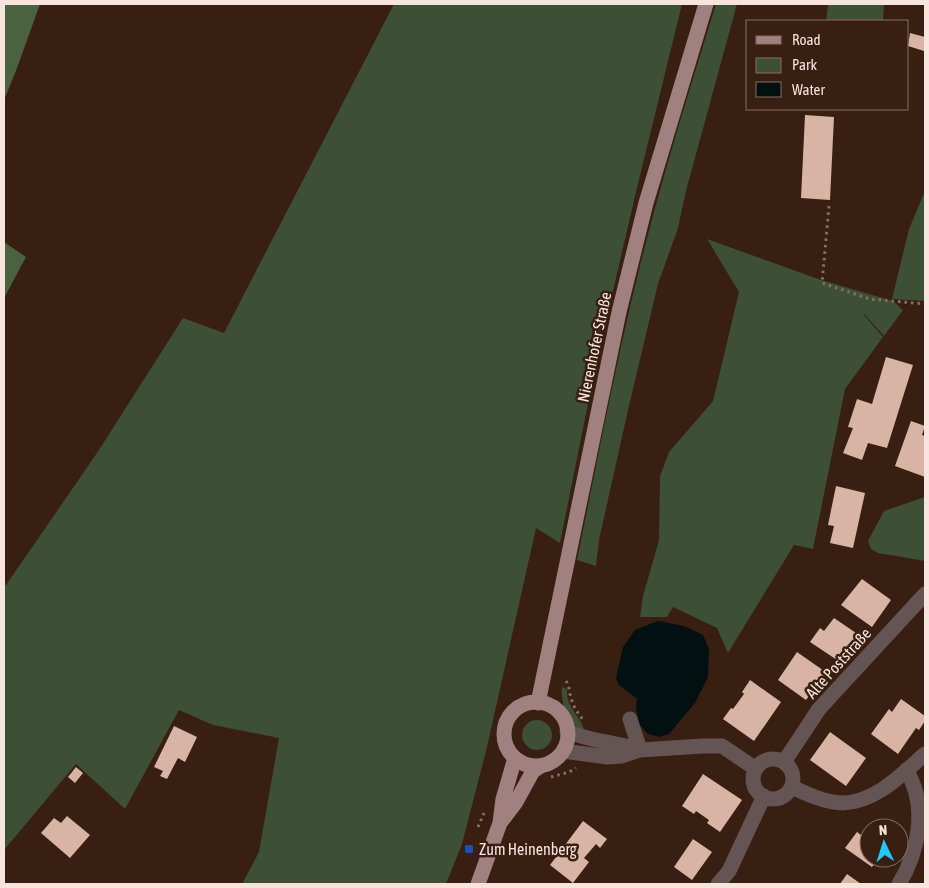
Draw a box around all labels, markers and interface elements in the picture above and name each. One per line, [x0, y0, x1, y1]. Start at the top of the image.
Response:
legend [746, 20, 909, 110]
text: Road [792, 31, 821, 48]
text: Park [792, 56, 817, 73]
text: Water [792, 81, 825, 98]
street label: Nierenhofer Straße [574, 290, 614, 404]
street label: Alte Poststraße [802, 624, 874, 702]
north arrow [859, 818, 909, 868]
text: N [878, 822, 888, 838]
place label: Zum Heinenberg [479, 840, 577, 859]
marker: Zum Heinenberg [463, 843, 475, 855]

